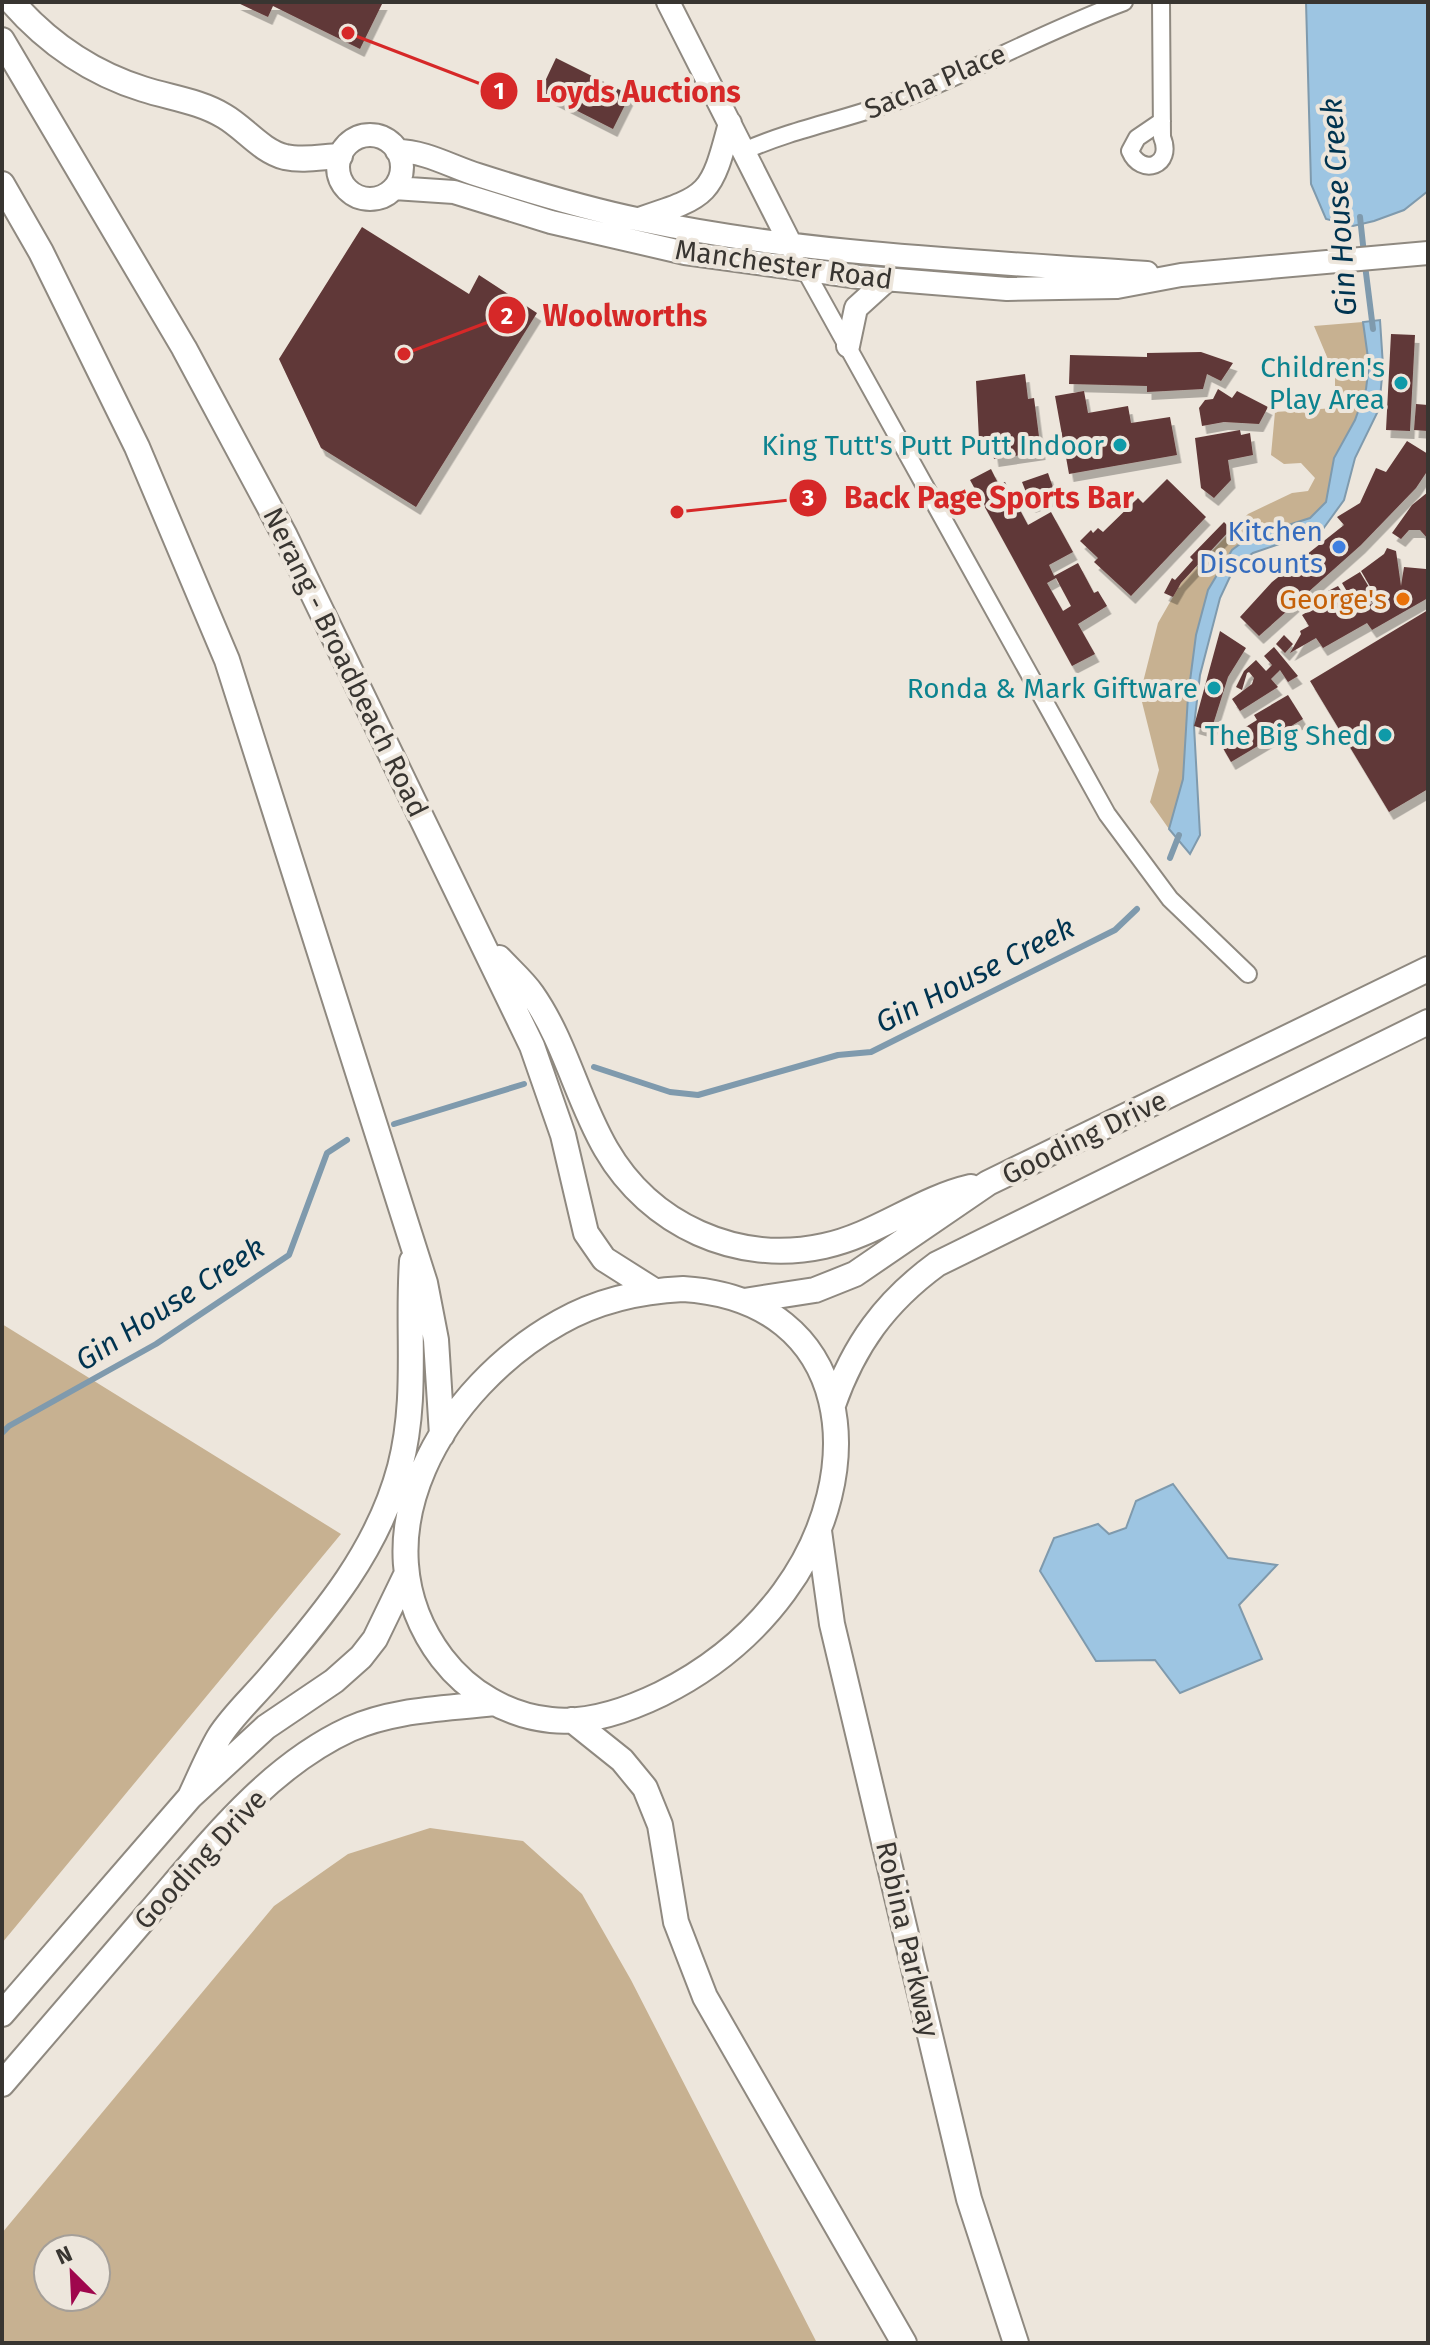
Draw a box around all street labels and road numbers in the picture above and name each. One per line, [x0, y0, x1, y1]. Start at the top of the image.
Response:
street label: Sacha Place [860, 37, 1011, 126]
street label: Manchester Road [673, 233, 895, 296]
street label: Nerang - Broadbeach Road [256, 502, 435, 822]
street label: Gooding Drive [997, 1083, 1172, 1192]
street label: Gooding Drive [127, 1783, 273, 1936]
street label: Robina Parkway [869, 1838, 946, 2040]

